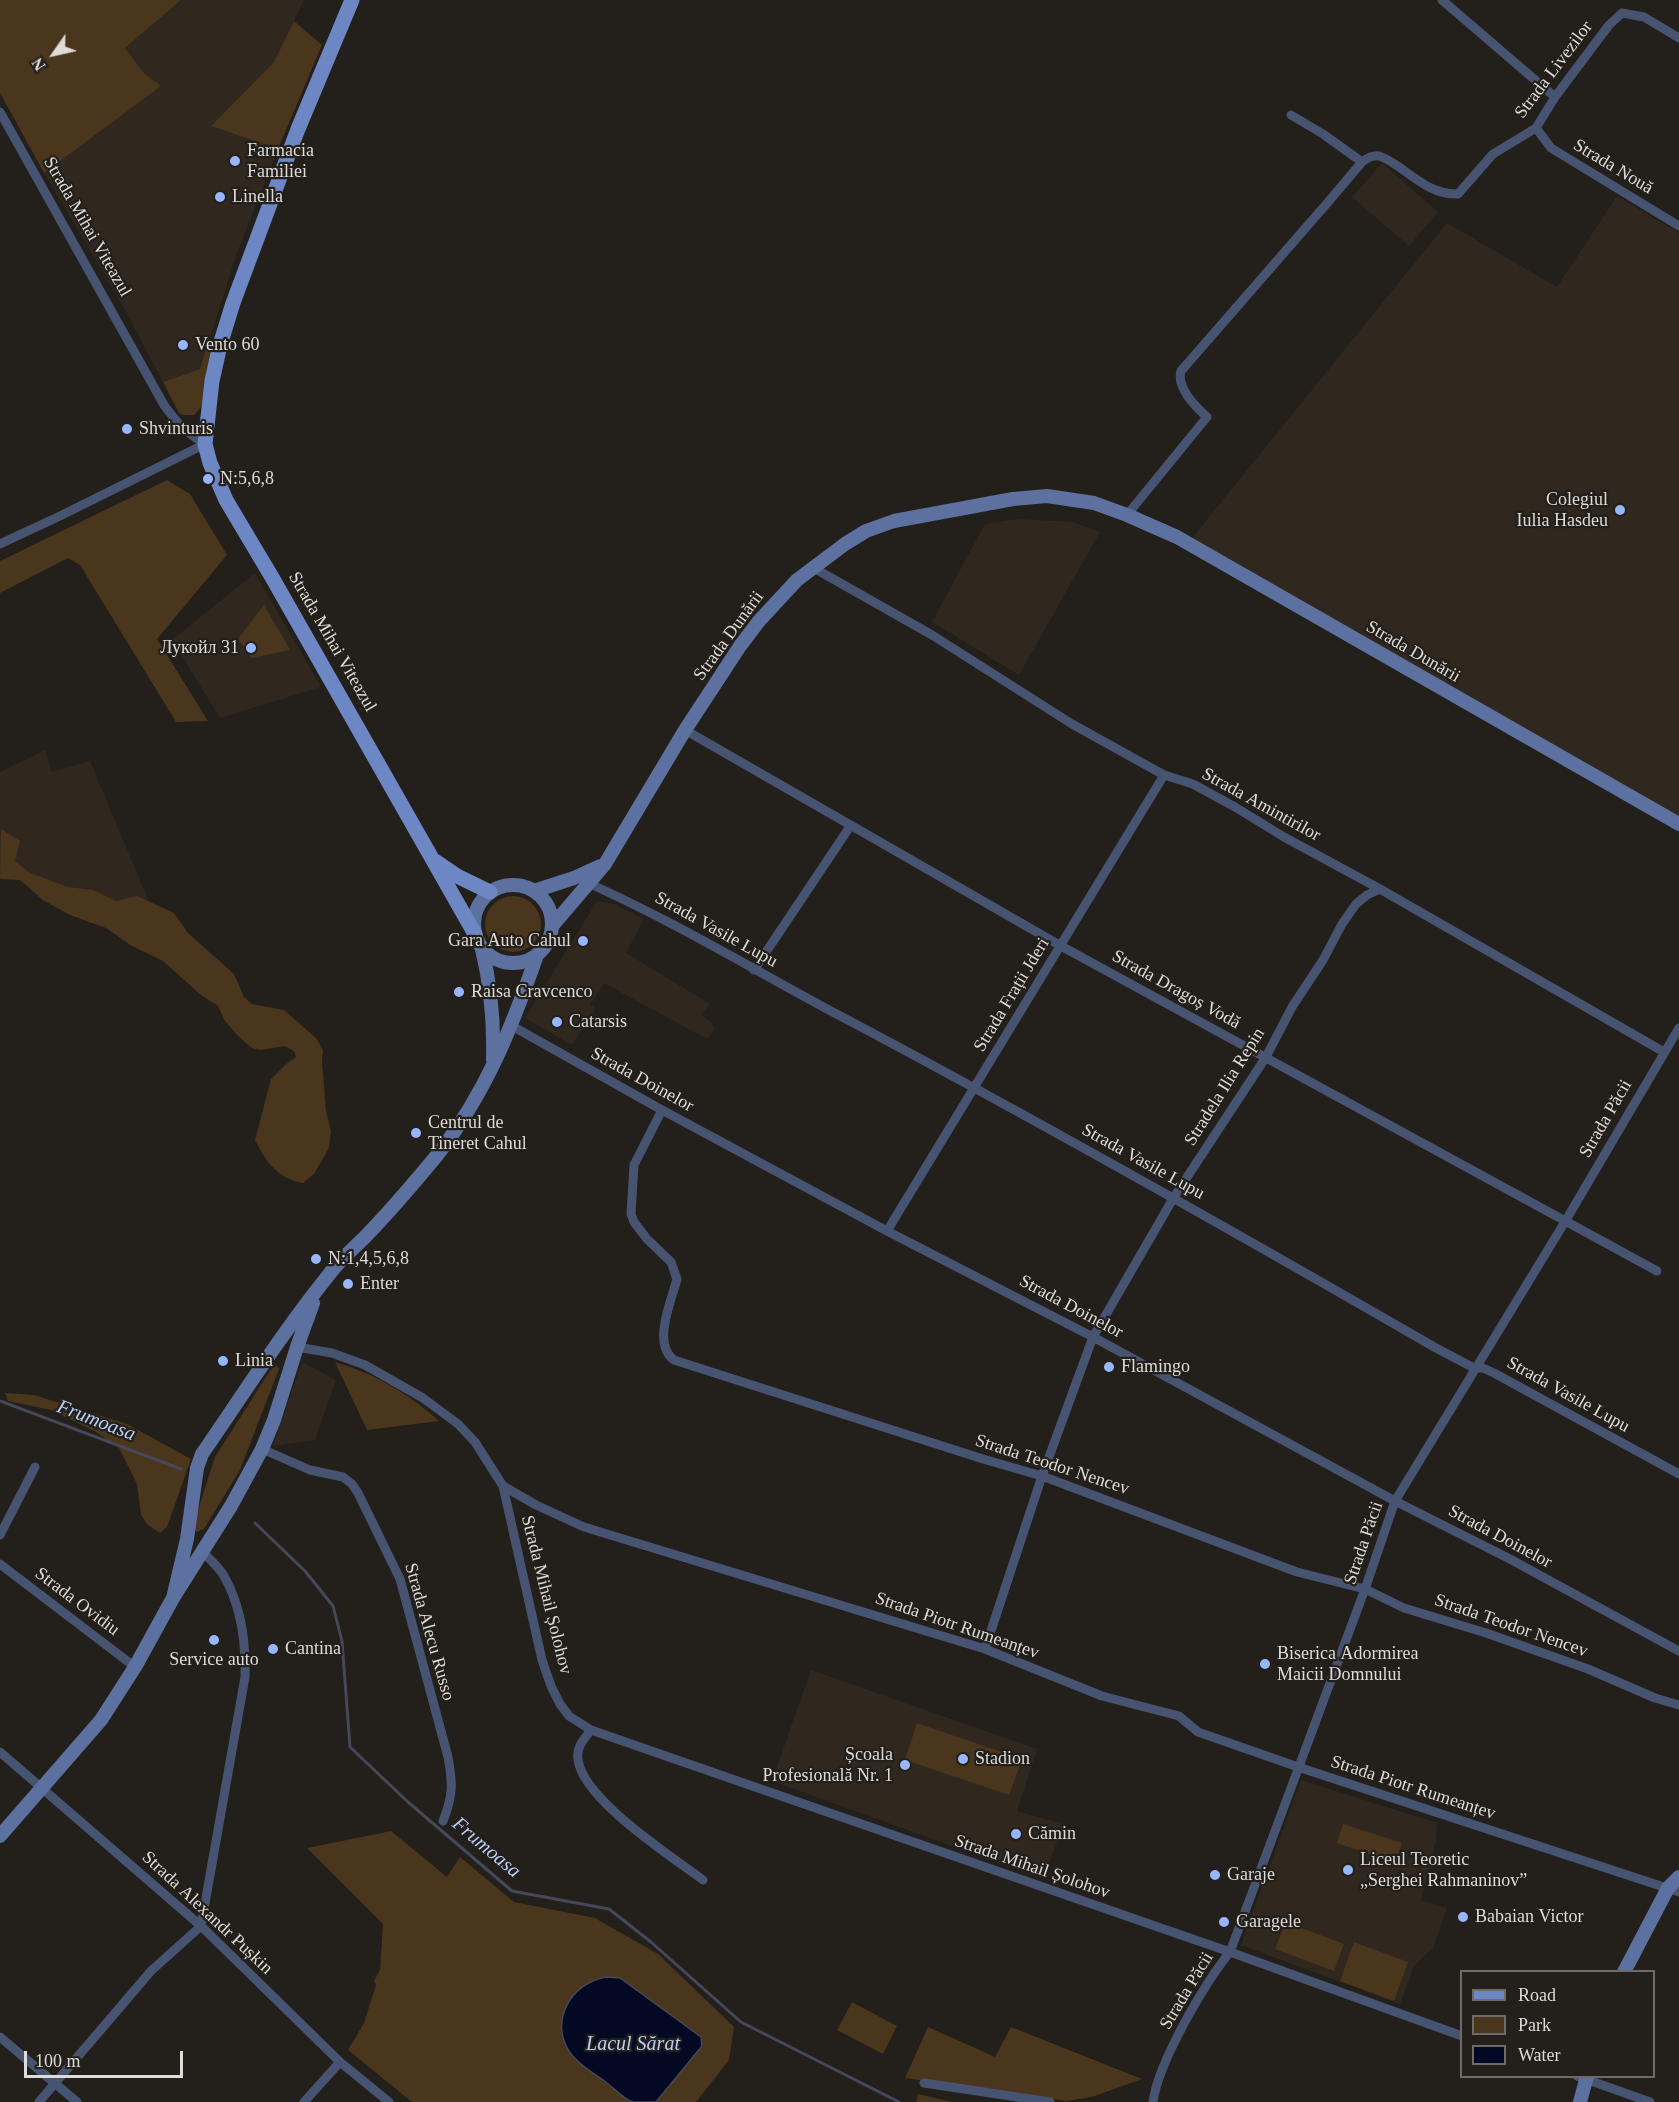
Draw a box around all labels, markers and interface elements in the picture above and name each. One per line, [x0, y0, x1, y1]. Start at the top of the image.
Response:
street label: Strada Livezilor [1510, 17, 1598, 123]
north arrow [24, 24, 84, 84]
text: N [28, 55, 49, 74]
street label: Strada Nouă [1569, 135, 1657, 199]
place label: Farmacia Familiei [247, 140, 314, 182]
street label: Strada Mihai Viteazul [38, 153, 136, 301]
marker: Farmacia Familiei [228, 154, 242, 168]
place label: Linella [232, 186, 283, 208]
marker: Linella [213, 190, 227, 204]
place label: Vento 60 [195, 334, 259, 356]
marker: Vento 60 [176, 338, 190, 352]
place label: Shvinturis [139, 418, 213, 440]
marker: Shvinturis [120, 422, 134, 436]
place label: N:5,6,8 [220, 468, 274, 490]
marker: N:5,6,8 [201, 472, 215, 486]
place label: Colegiul Iulia Hasdeu [1517, 489, 1608, 532]
marker: Colegiul Iulia Hasdeu [1613, 503, 1627, 517]
street label: Strada Mihai Viteazul [283, 568, 381, 716]
street label: Strada Dunării [689, 587, 769, 685]
street label: Strada Dunării [1362, 616, 1464, 688]
place label: Лукойл 31 [160, 637, 239, 659]
marker: Лукойл 31 [244, 641, 258, 655]
street label: Strada Amintirilor [1198, 763, 1324, 847]
street label: Strada Vasile Lupu [651, 887, 781, 973]
place label: Gara Auto Cahul [448, 930, 571, 952]
marker: Gara Auto Cahul [576, 934, 590, 948]
street label: Strada Frații Jderi [970, 934, 1054, 1056]
street label: Strada Dragoș Vodă [1108, 946, 1244, 1034]
place label: Raisa Cravcenco [471, 981, 592, 1003]
marker: Raisa Cravcenco [452, 985, 466, 999]
place label: Catarsis [569, 1011, 627, 1033]
marker: Catarsis [550, 1015, 564, 1029]
street label: Stradela Ilia Repin [1180, 1024, 1270, 1150]
street label: Strada Doinelor [587, 1043, 697, 1117]
street label: Strada Păcii [1575, 1076, 1637, 1162]
place label: Centrul de Tineret Cahul [428, 1112, 527, 1154]
street label: Strada Vasile Lupu [1078, 1119, 1208, 1205]
marker: Centrul de Tineret Cahul [409, 1126, 423, 1140]
place label: N:1,4,5,6,8 [328, 1248, 409, 1270]
marker: N:1,4,5,6,8 [309, 1252, 323, 1266]
street label: Strada Doinelor [1015, 1271, 1127, 1343]
place label: Enter [360, 1273, 399, 1295]
marker: Enter [341, 1277, 355, 1291]
place label: Linia [235, 1350, 273, 1372]
street label: Strada Vasile Lupu [1503, 1352, 1633, 1438]
marker: Linia [216, 1354, 230, 1368]
place label: Flamingo [1121, 1356, 1190, 1378]
marker: Flamingo [1102, 1360, 1116, 1374]
water label: Frumoasa [53, 1395, 139, 1447]
street label: Strada Teodor Nencev [972, 1430, 1132, 1500]
street label: Strada Păcii [1340, 1499, 1388, 1587]
street label: Strada Doinelor [1444, 1501, 1556, 1573]
street label: Strada Mihail Șolohov [516, 1513, 576, 1677]
street label: Strada Alecu Russo [399, 1561, 459, 1703]
street label: Strada Ovidiu [30, 1563, 124, 1641]
street label: Strada Piotr Rumeanțev [872, 1588, 1042, 1664]
street label: Strada Teodor Nencev [1432, 1590, 1590, 1662]
marker: Service auto [207, 1633, 221, 1647]
place label: Cantina [285, 1638, 341, 1660]
marker: Cantina [266, 1642, 280, 1656]
place label: Biserica Adormirea Maicii Domnului [1277, 1643, 1418, 1686]
place label: Service auto [169, 1649, 259, 1671]
marker: Biserica Adormirea Maicii Domnului [1258, 1657, 1272, 1671]
place label: Școala Profesională Nr. 1 [763, 1744, 893, 1786]
place label: Stadion [975, 1748, 1030, 1770]
street label: Strada Piotr Rumeanțev [1328, 1751, 1498, 1825]
marker: Stadion [956, 1752, 970, 1766]
marker: Școala Profesională Nr. 1 [898, 1758, 912, 1772]
water label: Frumoasa [447, 1812, 525, 1884]
place label: Cămin [1028, 1823, 1076, 1845]
marker: Cămin [1009, 1827, 1023, 1841]
street label: Strada Mihail Șolohov [951, 1830, 1113, 1904]
street label: Strada Alexandr Pușkin [137, 1847, 277, 1979]
place label: Liceul Teoretic „Serghei Rahmaninov” [1360, 1849, 1527, 1892]
marker: Liceul Teoretic „Serghei Rahmaninov” [1341, 1863, 1355, 1877]
place label: Garaje [1227, 1864, 1275, 1886]
marker: Garaje [1208, 1868, 1222, 1882]
place label: Babaian Victor [1475, 1906, 1583, 1928]
marker: Babaian Victor [1456, 1910, 1470, 1924]
place label: Garagele [1236, 1911, 1301, 1933]
marker: Garagele [1217, 1915, 1231, 1929]
street label: Strada Păcii [1155, 1948, 1219, 2034]
legend [1460, 1970, 1655, 2078]
text: Road [1518, 1985, 1556, 2005]
text: Park [1518, 2015, 1551, 2035]
water label: Lacul Sărat [586, 2033, 680, 2057]
scale bar [27, 2039, 186, 2077]
text: Water [1518, 2045, 1561, 2065]
text: 100 m [35, 2051, 81, 2071]

